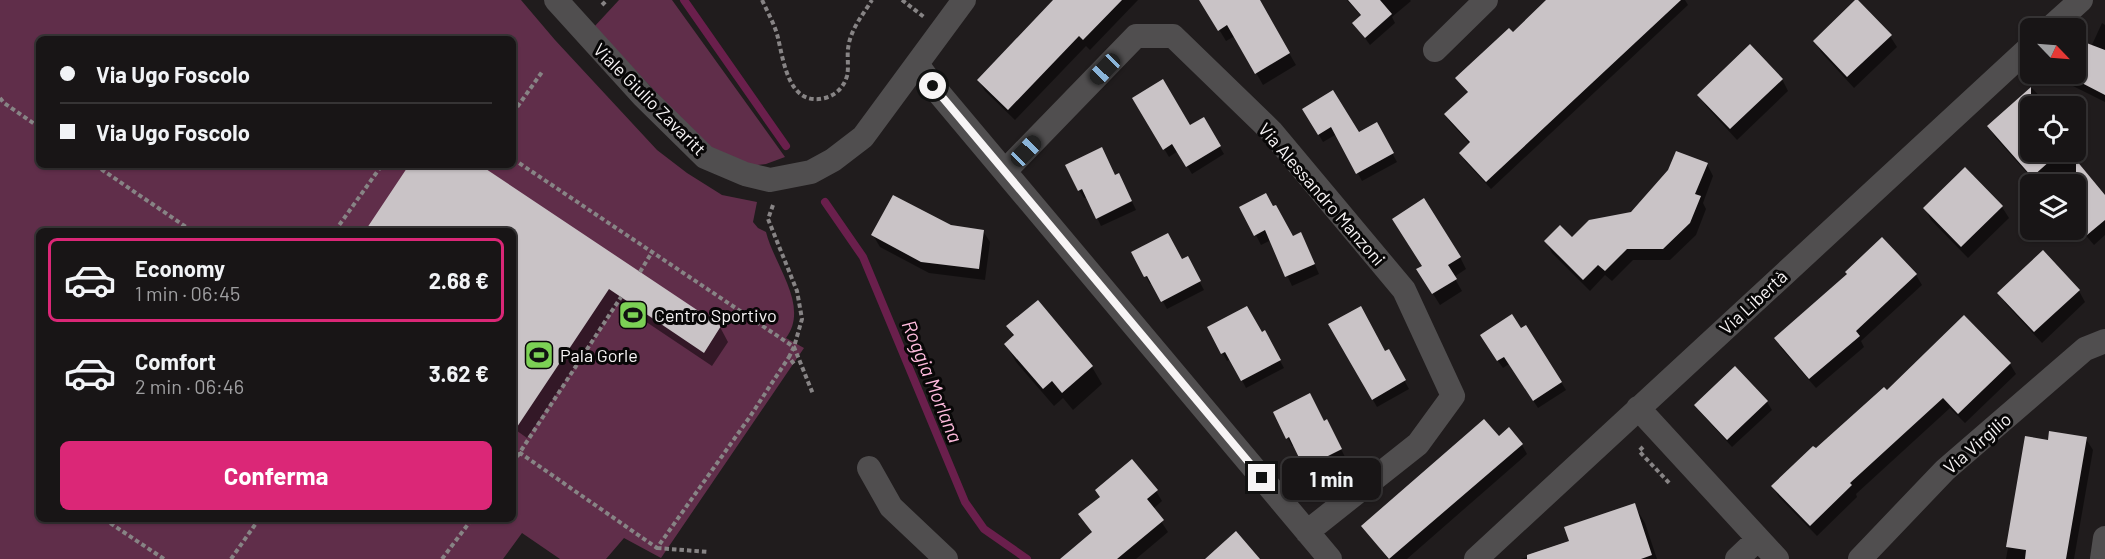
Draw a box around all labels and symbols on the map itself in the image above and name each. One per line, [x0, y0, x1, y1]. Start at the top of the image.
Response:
north arrow [2020, 18, 2086, 84]
street label: Viale Giulio Zavaritt [589, 38, 711, 160]
car [1086, 50, 1124, 88]
route start [919, 72, 946, 99]
street label: Via Alessandro Manzoni [1254, 118, 1390, 270]
car [1007, 132, 1045, 170]
street label: Via Libertà [1715, 265, 1791, 339]
sports icon: Centro Sportivo [617, 299, 649, 331]
place label: Centro Sportivo [654, 304, 777, 326]
water label: Roggia Morlana [897, 316, 969, 446]
sports icon: Pala Gorle [523, 339, 555, 371]
place label: Pala Gorle [560, 344, 638, 366]
street label: Via Virgilio [1939, 408, 2015, 478]
callout: 1 min [1283, 457, 1382, 499]
route end [1248, 464, 1275, 491]

